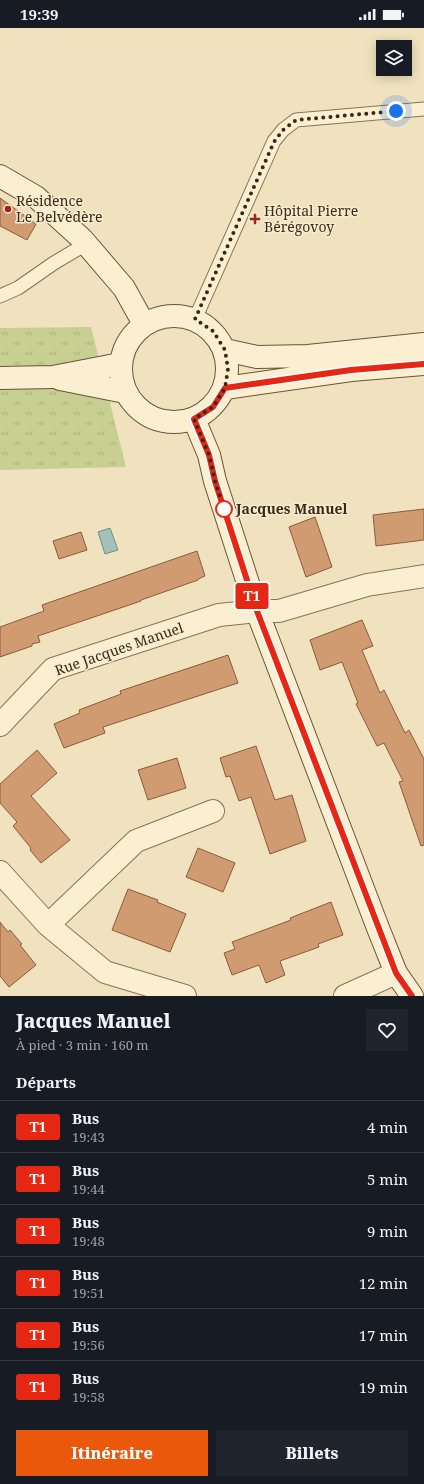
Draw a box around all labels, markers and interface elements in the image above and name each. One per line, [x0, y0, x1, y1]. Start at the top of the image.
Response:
text: 19:39 [20, 4, 58, 24]
map controls [376, 40, 412, 76]
button: layers [376, 40, 412, 76]
your location [386, 101, 406, 121]
place label: Résidence Le Belvédère [16, 191, 103, 226]
place label: Hôpital Pierre Bérégovoy [264, 201, 358, 236]
marker: Résidence Le Belvédère [3, 204, 13, 214]
marker: Hôpital Pierre Bérégovoy [249, 213, 261, 225]
place label: Jacques Manuel [235, 499, 348, 518]
marker: Jacques Manuel [215, 500, 233, 518]
line badge: T1 [234, 583, 270, 609]
text: T1 [243, 586, 261, 605]
street label: Rue Jacques Manuel [52, 617, 186, 679]
text: Jacques Manuel [16, 1008, 170, 1034]
button: heart [366, 1009, 408, 1051]
text: À pied · 3 min · 160 m [16, 1036, 149, 1054]
text: Départs [16, 1072, 76, 1092]
text: Bus [72, 1108, 99, 1128]
text: T1 [29, 1117, 47, 1136]
text: 4 min [367, 1117, 408, 1137]
text: 19:43 [72, 1128, 105, 1146]
text: Bus [72, 1160, 99, 1180]
text: T1 [29, 1169, 47, 1188]
text: 5 min [367, 1169, 408, 1189]
text: 19:44 [72, 1180, 105, 1198]
text: Bus [72, 1212, 99, 1232]
text: T1 [29, 1221, 47, 1240]
text: 9 min [367, 1221, 408, 1241]
text: 19:48 [72, 1232, 105, 1250]
text: Bus [72, 1264, 99, 1284]
text: T1 [29, 1273, 47, 1292]
text: 12 min [359, 1273, 408, 1293]
text: 19:51 [72, 1284, 105, 1302]
text: Bus [72, 1316, 99, 1336]
text: T1 [29, 1325, 47, 1344]
text: 17 min [359, 1325, 408, 1345]
text: 19:56 [72, 1336, 105, 1354]
text: Bus [72, 1368, 99, 1388]
text: T1 [29, 1377, 47, 1396]
text: 19 min [359, 1377, 408, 1397]
text: 19:58 [72, 1388, 105, 1406]
button: Itinéraire [16, 1430, 208, 1476]
button: Billets [216, 1430, 408, 1476]

